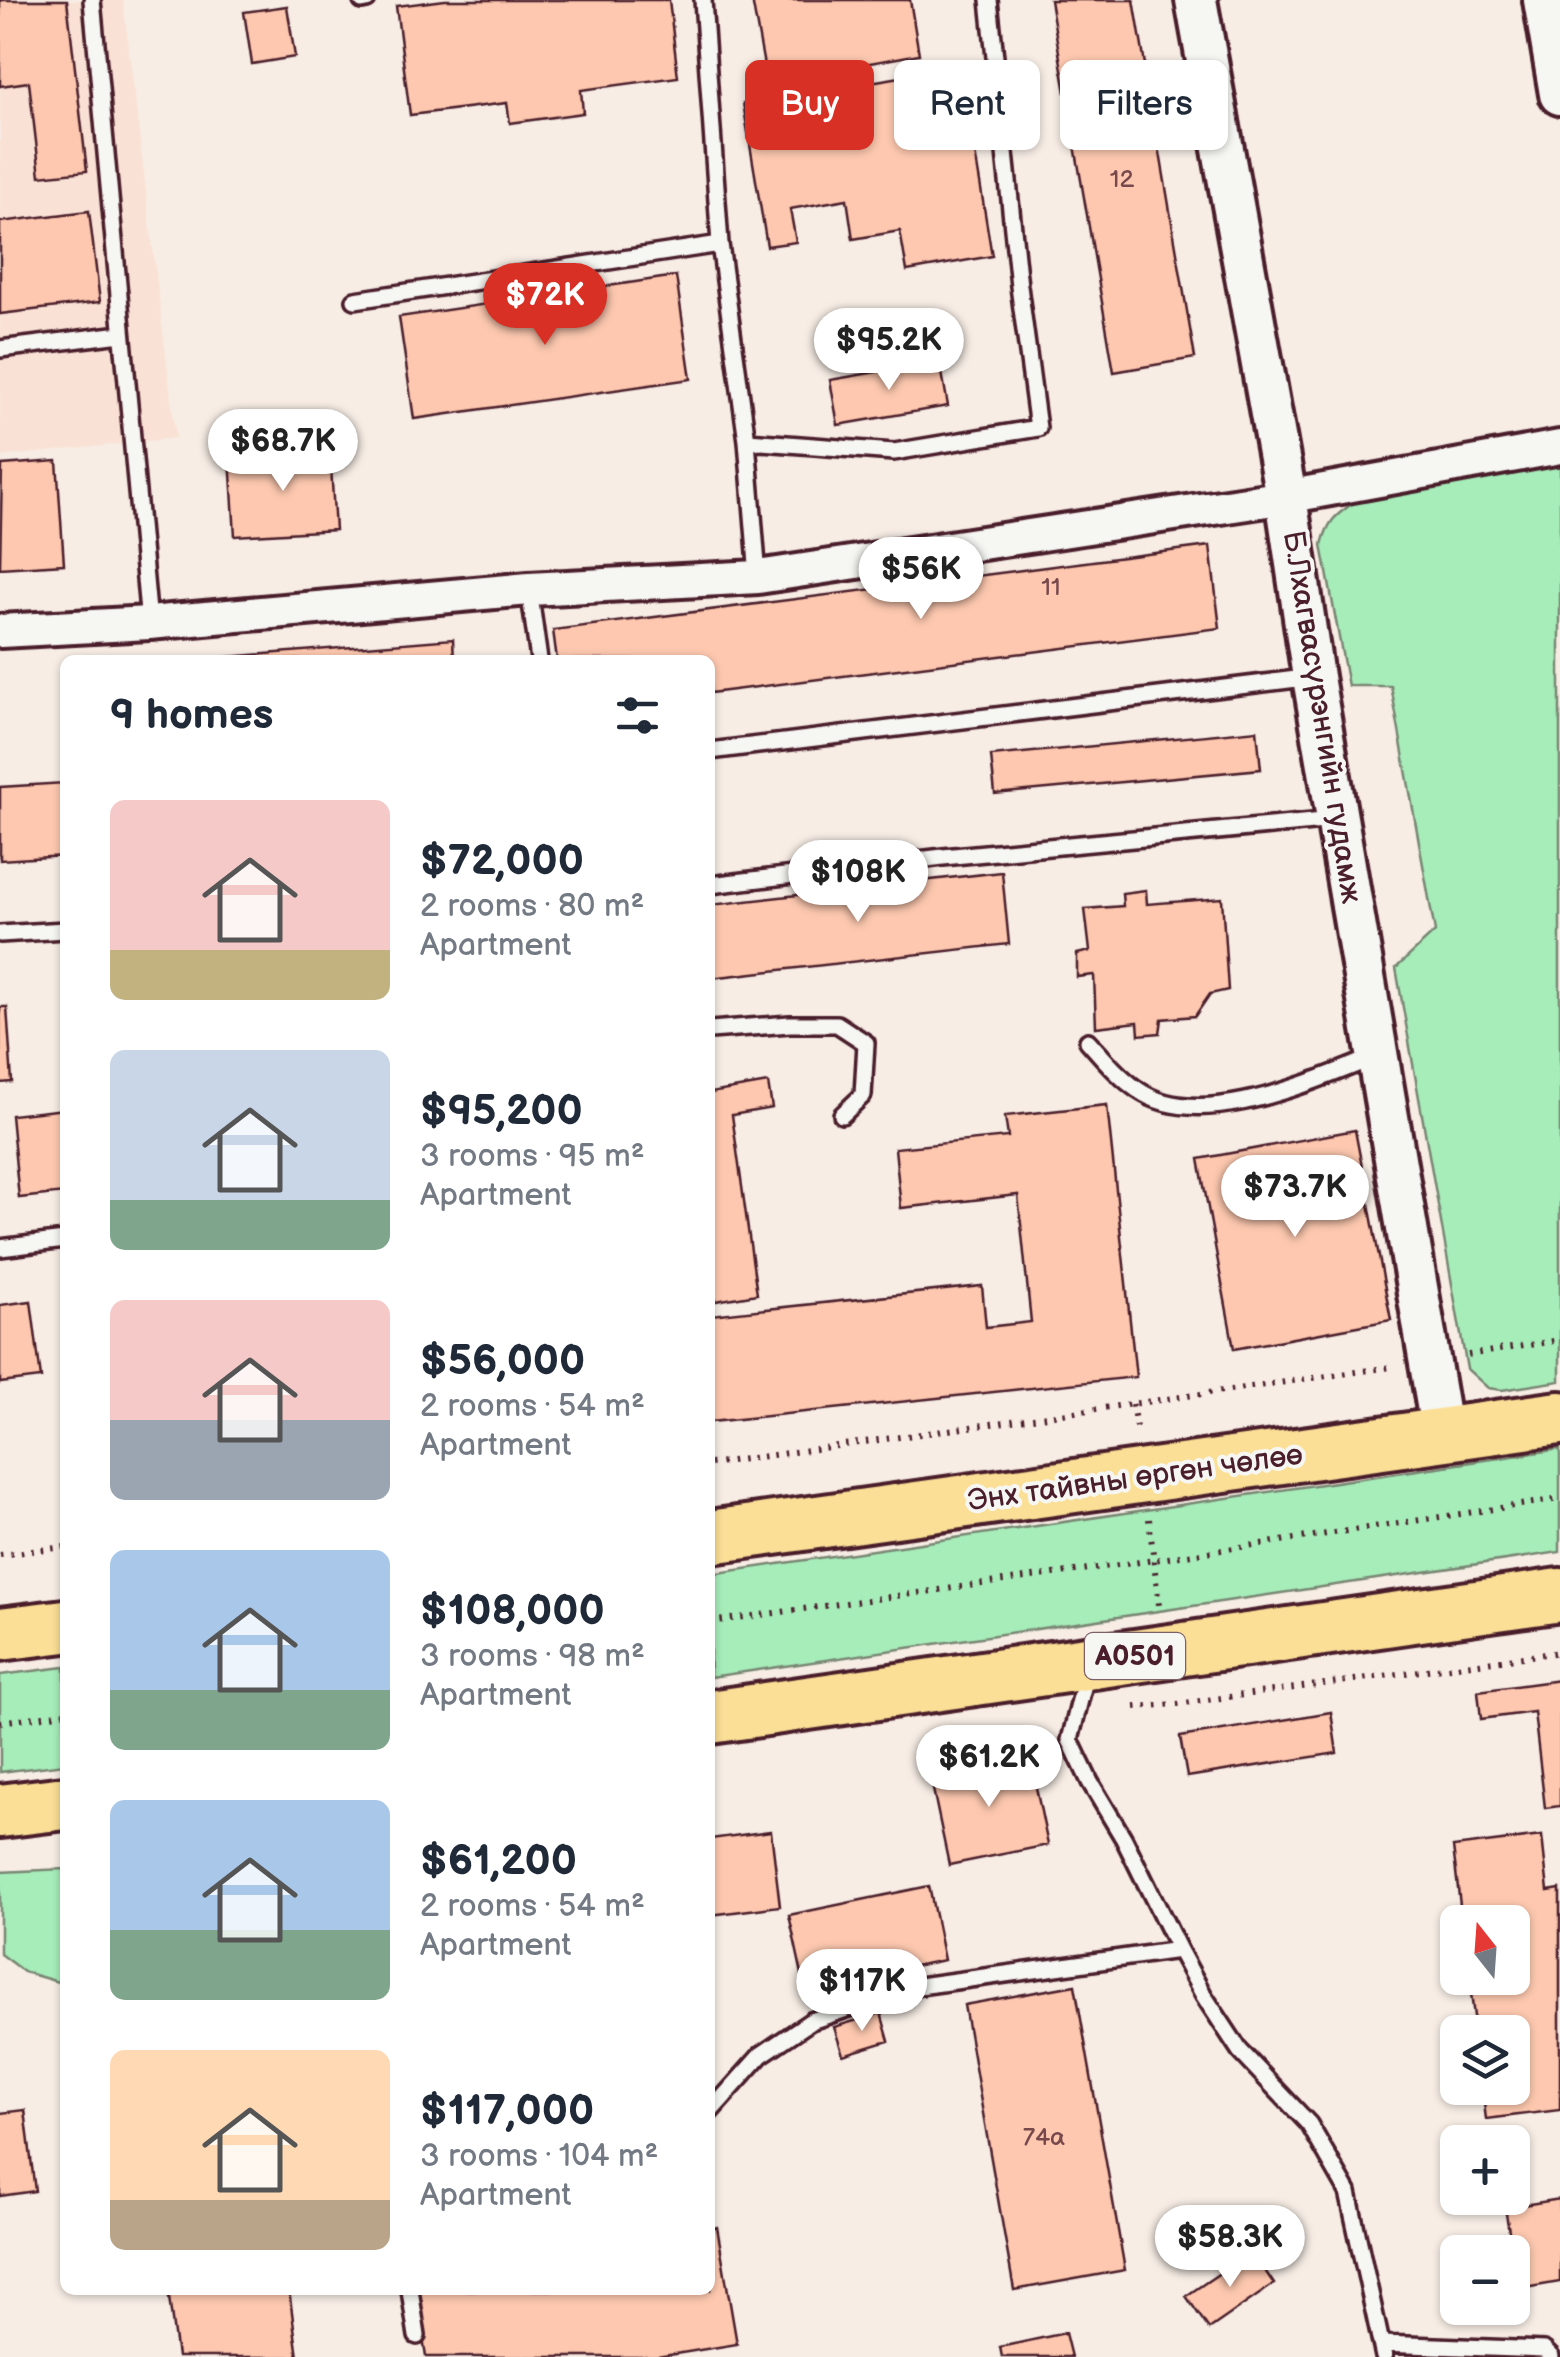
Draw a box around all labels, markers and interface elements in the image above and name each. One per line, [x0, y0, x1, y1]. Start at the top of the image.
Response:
chip: Buy [745, 60, 874, 150]
chip: Rent [894, 60, 1040, 150]
chip: Filters [1060, 60, 1228, 150]
house number: 12 [1110, 164, 1134, 195]
pin: $72K [486, 263, 604, 348]
text: $72K [505, 276, 585, 315]
pin: $95.2K [808, 308, 970, 393]
text: $95.2K [836, 321, 942, 360]
pin: $68.7K [202, 409, 364, 494]
text: $68.7K [230, 422, 336, 461]
street label: Б.Лхагвасүрэнгийн гудамж [1275, 528, 1369, 906]
pin: $56K [862, 537, 980, 622]
text: $56K [881, 550, 961, 589]
house number: 11 [1041, 572, 1061, 603]
icon: filters [610, 688, 665, 743]
text: 9 homes [110, 690, 273, 741]
text: $72,000 [420, 836, 584, 887]
icon: home [190, 840, 310, 960]
pin: $108K [788, 840, 928, 925]
text: $108K [810, 853, 906, 892]
text: 2 rooms · 80 m² [420, 887, 644, 926]
text: Apartment [420, 926, 571, 965]
text: $95,200 [420, 1086, 583, 1137]
icon: home [190, 1090, 310, 1210]
text: 3 rooms · 95 m² [420, 1137, 645, 1176]
pin: $73.7K [1214, 1155, 1376, 1240]
text: $73.7K [1243, 1168, 1347, 1207]
text: Apartment [420, 1176, 571, 1215]
text: $56,000 [420, 1336, 585, 1387]
icon: home [190, 1340, 310, 1460]
text: 2 rooms · 54 m² [420, 1387, 645, 1426]
text: Apartment [420, 1426, 571, 1465]
street label: Энх тайвны өргөн чөлөө [965, 1437, 1305, 1519]
text: $108,000 [420, 1586, 605, 1637]
icon: home [190, 1590, 310, 1710]
road number: A0501 [1085, 1633, 1185, 1679]
text: 3 rooms · 98 m² [420, 1637, 645, 1676]
text: Apartment [420, 1676, 571, 1715]
pin: $61.2K [908, 1725, 1070, 1810]
text: $61.2K [938, 1738, 1040, 1777]
text: $61,200 [420, 1836, 577, 1887]
icon: home [190, 1840, 310, 1960]
text: 2 rooms · 54 m² [420, 1887, 645, 1926]
north arrow [1440, 1905, 1530, 1995]
map controls [1440, 1905, 1530, 2325]
text: Apartment [420, 1926, 571, 1965]
pin: $117K [792, 1949, 932, 2034]
text: $117K [818, 1962, 906, 2001]
button: layers [1440, 2015, 1530, 2105]
text: $117,000 [420, 2086, 594, 2137]
icon: home [190, 2090, 310, 2210]
house number: 74а [1023, 2122, 1065, 2153]
button: + [1440, 2125, 1530, 2215]
text: 3 rooms · 104 m² [420, 2137, 658, 2176]
text: Apartment [420, 2176, 571, 2215]
pin: $58.3K [1149, 2205, 1311, 2290]
text: $58.3K [1177, 2218, 1283, 2257]
button: − [1440, 2235, 1530, 2325]

